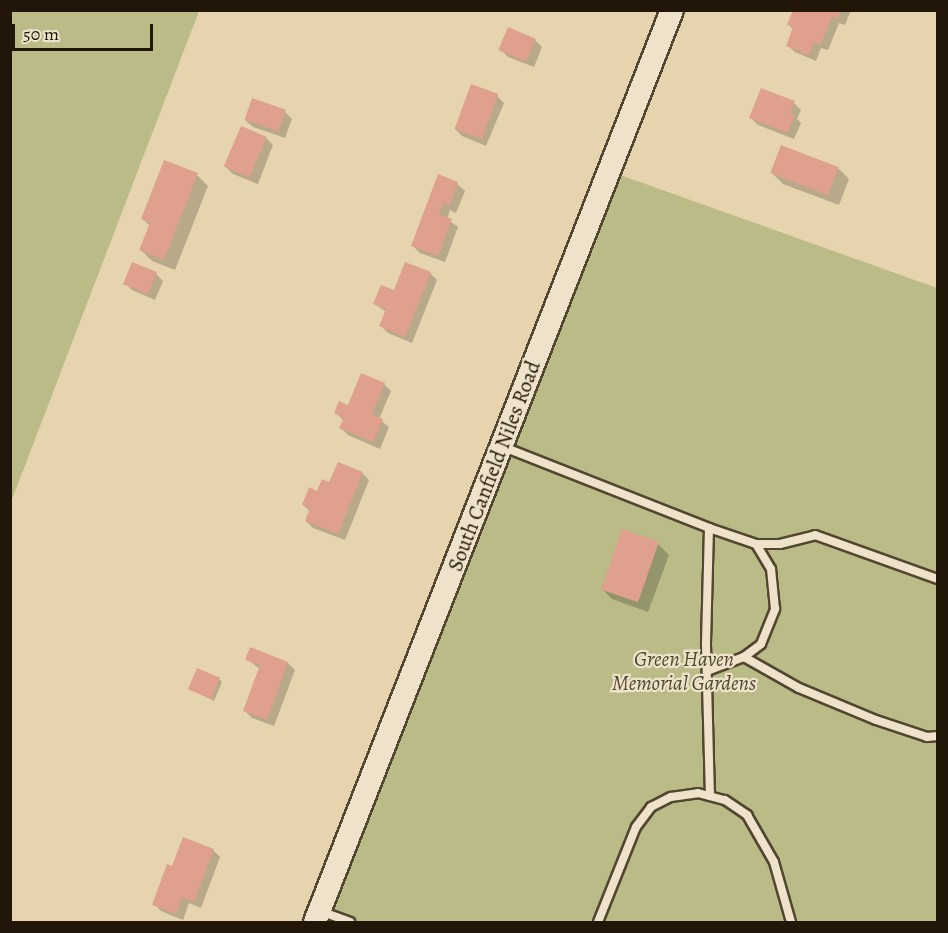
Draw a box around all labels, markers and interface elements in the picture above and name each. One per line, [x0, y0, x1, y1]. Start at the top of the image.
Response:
scale bar [15, 12, 156, 50]
text: 50 m [23, 22, 59, 46]
street label: South Canfield Niles Road [442, 357, 546, 575]
park label: Green Haven Memorial Gardens [612, 646, 756, 696]

